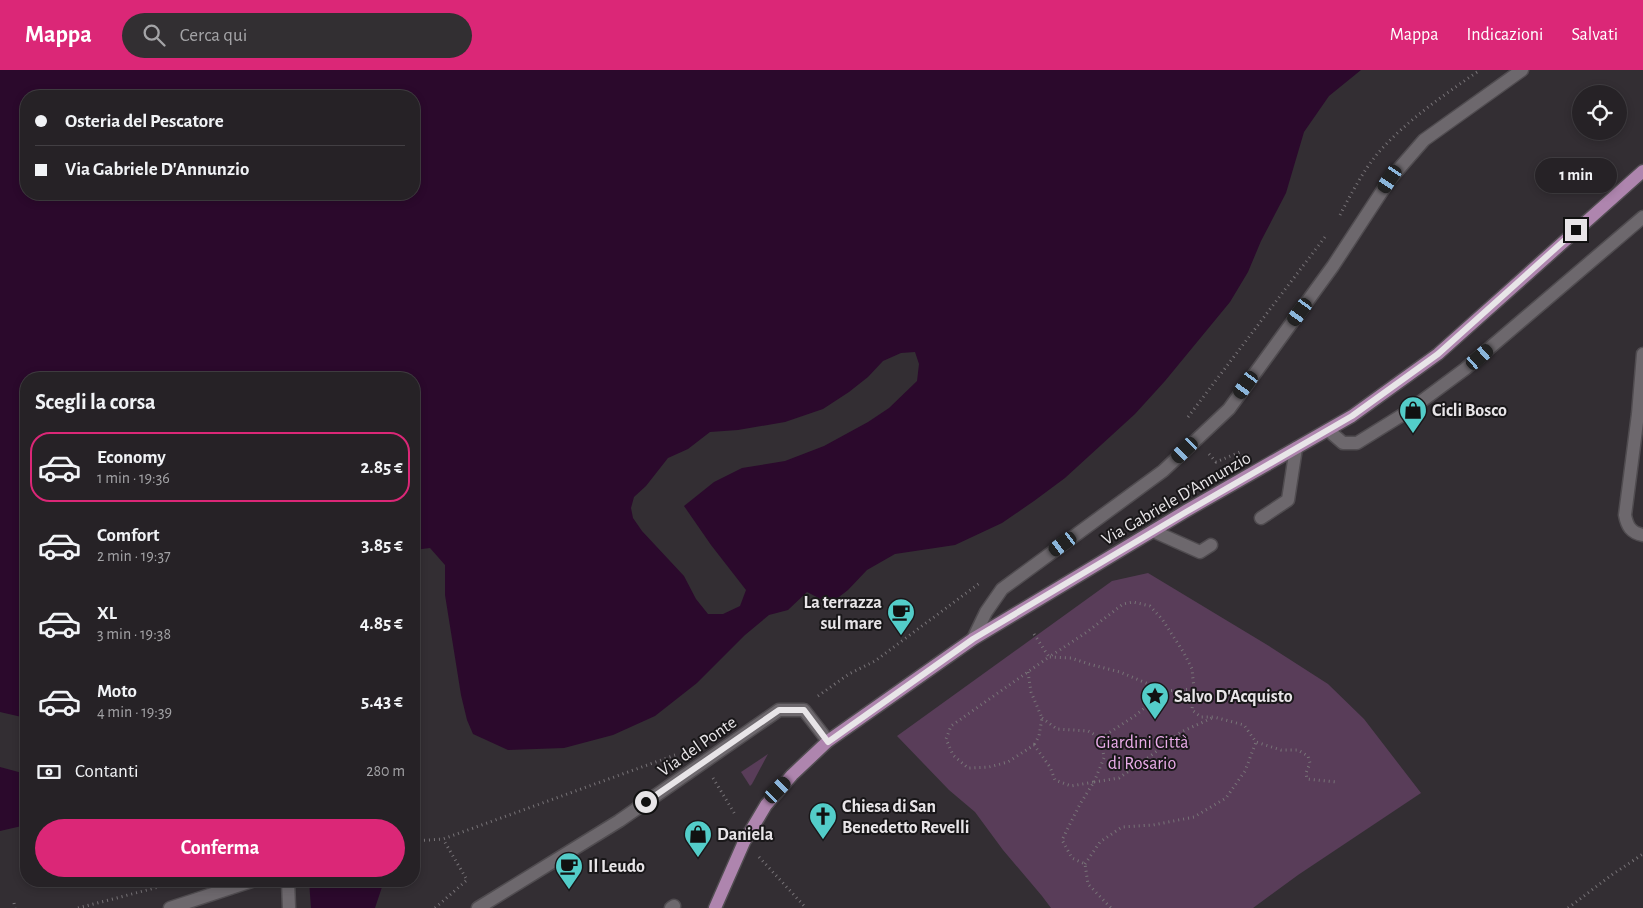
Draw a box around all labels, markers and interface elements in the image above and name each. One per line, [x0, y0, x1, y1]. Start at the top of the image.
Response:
search box [122, 13, 472, 58]
icon: search [140, 21, 168, 49]
text: Mappa [25, 23, 92, 47]
text: Cerca qui [180, 26, 247, 45]
text: Mappa [1390, 26, 1439, 44]
text: Indicazioni [1467, 26, 1543, 44]
text: Salvati [1571, 26, 1618, 44]
map controls [1572, 85, 1627, 140]
button: locate [1572, 85, 1627, 140]
text: Osteria del Pescatore [65, 112, 224, 131]
callout: 1 min [1535, 158, 1617, 192]
text: Via Gabriele D'Annunzio [65, 160, 249, 179]
car [1375, 162, 1404, 196]
text: 1 min [1559, 167, 1593, 183]
route end [1565, 219, 1587, 241]
car [1285, 295, 1314, 329]
car [1463, 341, 1496, 373]
car [1231, 368, 1260, 402]
text: Scegli la corsa [35, 391, 156, 413]
shop icon: Cicli Bosco [1398, 395, 1428, 434]
place label: Cicli Bosco [1432, 402, 1507, 420]
car [1169, 434, 1201, 466]
icon: car [37, 445, 82, 490]
text: Economy [97, 448, 166, 467]
street label: Via Gabriele D'Annunzio [1099, 449, 1254, 549]
text: 2.85 € [360, 458, 403, 477]
text: 1 min · 19:36 [97, 470, 170, 486]
icon: car [37, 523, 82, 568]
text: Comfort [97, 526, 159, 545]
car [1046, 529, 1079, 559]
text: 3.85 € [361, 536, 403, 555]
text: 2 min · 19:37 [97, 548, 171, 564]
place label: La terrazza sul mare [803, 594, 882, 633]
cafe icon: La terrazza sul mare [886, 597, 916, 636]
icon: car [37, 601, 82, 646]
text: XL [97, 604, 117, 623]
text: 4.85 € [360, 614, 403, 633]
text: 3 min · 19:38 [97, 626, 171, 642]
icon: car [37, 679, 82, 724]
place icon: Salvo D'Acquisto [1140, 681, 1170, 720]
text: Moto [97, 682, 137, 701]
place label: Salvo D'Acquisto [1174, 688, 1293, 706]
text: 5.43 € [361, 692, 403, 711]
text: 4 min · 19:39 [97, 704, 172, 720]
street label: Via del Ponte [655, 713, 740, 780]
park label: Giardini Città di Rosario [1096, 734, 1188, 773]
icon: cash [35, 758, 63, 786]
text: Contanti [75, 762, 139, 781]
text: 280 m [366, 763, 405, 779]
car [762, 774, 793, 806]
route start [635, 791, 657, 813]
place label: Chiesa di San Benedetto Revelli [842, 798, 969, 837]
church icon: Chiesa di San Benedetto Revelli [808, 801, 838, 840]
button: Conferma [35, 819, 405, 877]
shop icon: Daniela [683, 819, 713, 858]
place label: Daniela [717, 826, 774, 844]
cafe icon: Il Leudo [554, 851, 584, 890]
place label: Il Leudo [588, 858, 645, 876]

